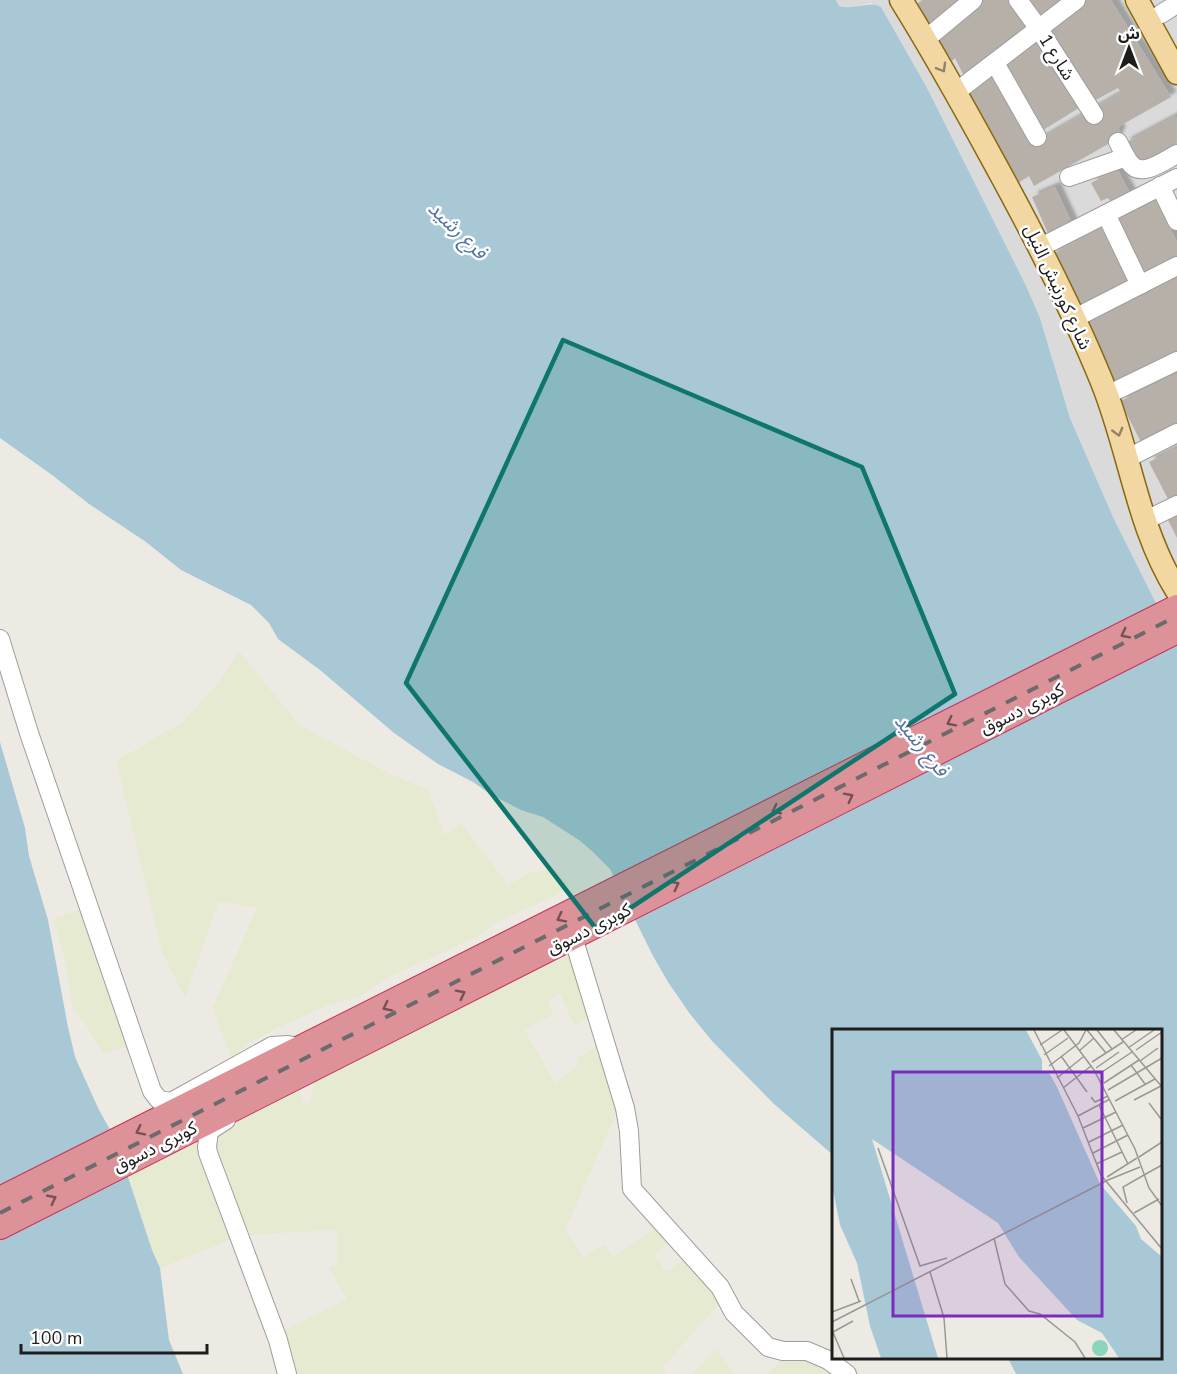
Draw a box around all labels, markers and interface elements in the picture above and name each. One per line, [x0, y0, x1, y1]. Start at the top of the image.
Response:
north arrow [1099, 18, 1159, 78]
text: ش [1118, 23, 1140, 45]
street label: شارع 1 [1032, 29, 1081, 86]
one-way arrow [935, 62, 946, 72]
water label: فرع رشيد [421, 195, 494, 267]
street label: شارع كورنيش النيل [1017, 220, 1098, 354]
one-way arrow [1111, 427, 1124, 437]
one-way arrow [1120, 627, 1131, 638]
street label: كوبرى دسوق [976, 677, 1069, 740]
water label: فرع رشيد [887, 709, 956, 783]
one-way arrow [946, 714, 957, 726]
one-way arrow [843, 793, 853, 804]
one-way arrow [772, 802, 783, 814]
one-way arrow [669, 881, 680, 893]
street label: كوبرى دسوق [543, 897, 636, 960]
one-way arrow [556, 911, 567, 923]
one-way arrow [454, 989, 465, 1001]
one-way arrow [382, 999, 393, 1011]
inset map [832, 1029, 1162, 1359]
street label: كوبرى دسوق [109, 1115, 202, 1178]
one-way arrow [135, 1123, 146, 1135]
one-way arrow [46, 1195, 57, 1207]
scale bar [21, 1317, 207, 1355]
text: 100 m [30, 1326, 82, 1350]

